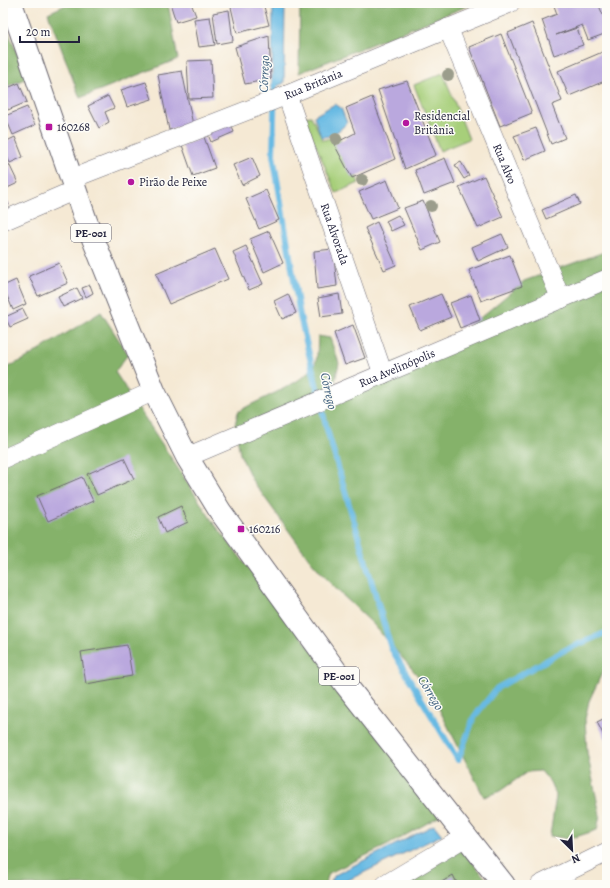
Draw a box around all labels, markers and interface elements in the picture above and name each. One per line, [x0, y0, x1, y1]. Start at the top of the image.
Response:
scale bar [20, 18, 79, 44]
text: 20 m [26, 24, 50, 40]
water label: Córrego [255, 55, 273, 93]
street label: Rua Britânia [282, 65, 345, 103]
place label: Residencial Britânia [414, 108, 470, 138]
marker: Residencial Britânia [401, 118, 411, 128]
place label: 160268 [57, 119, 90, 135]
marker: 160268 [44, 122, 54, 132]
street label: Rua Alvo [489, 141, 520, 186]
place label: Pirão de Peixe [139, 174, 207, 190]
marker: Pirão de Peixe [126, 177, 136, 187]
street label: Rua Alvorada [317, 201, 353, 267]
road number: PE-001 [71, 224, 111, 242]
street label: Rua Avelinópolis [356, 345, 438, 391]
water label: Córrego [317, 371, 341, 411]
place label: 160216 [249, 521, 281, 537]
marker: 160216 [236, 524, 246, 534]
road number: PE-001 [319, 667, 359, 685]
water label: Córrego [414, 673, 448, 713]
north arrow [552, 830, 592, 870]
text: N [569, 850, 583, 867]

